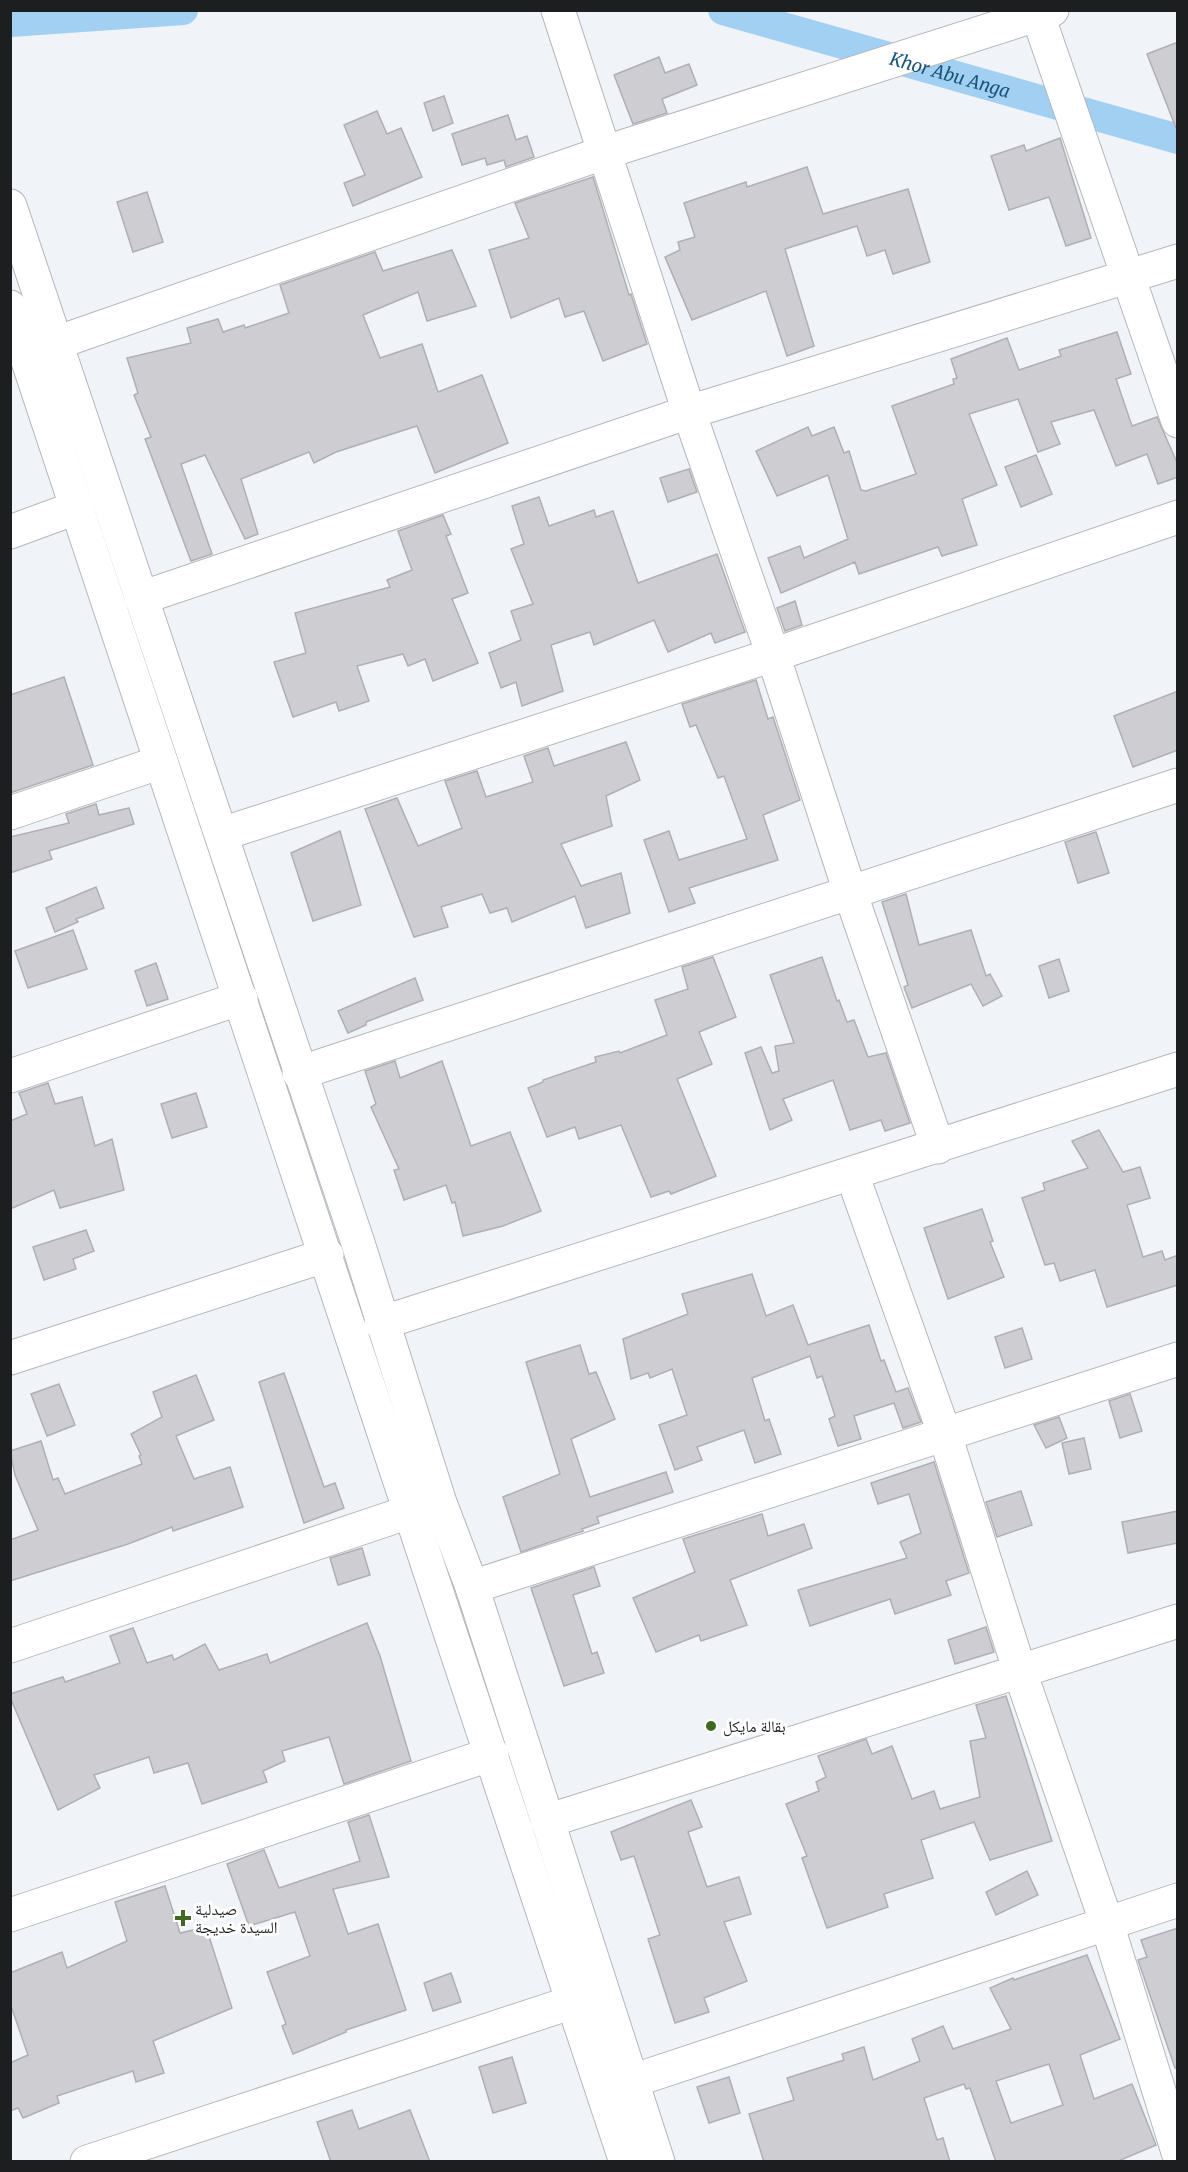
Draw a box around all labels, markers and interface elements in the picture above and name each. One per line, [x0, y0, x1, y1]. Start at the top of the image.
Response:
water label: Khor Abu Anga [886, 46, 1013, 102]
place label: بقالة مايكل [723, 1716, 786, 1737]
marker: بقالة مايكل [704, 1719, 718, 1733]
place label: صيدلية السيدة خديجة [195, 1899, 278, 1937]
marker: صيدلية السيدة خديجة [176, 1911, 190, 1925]

